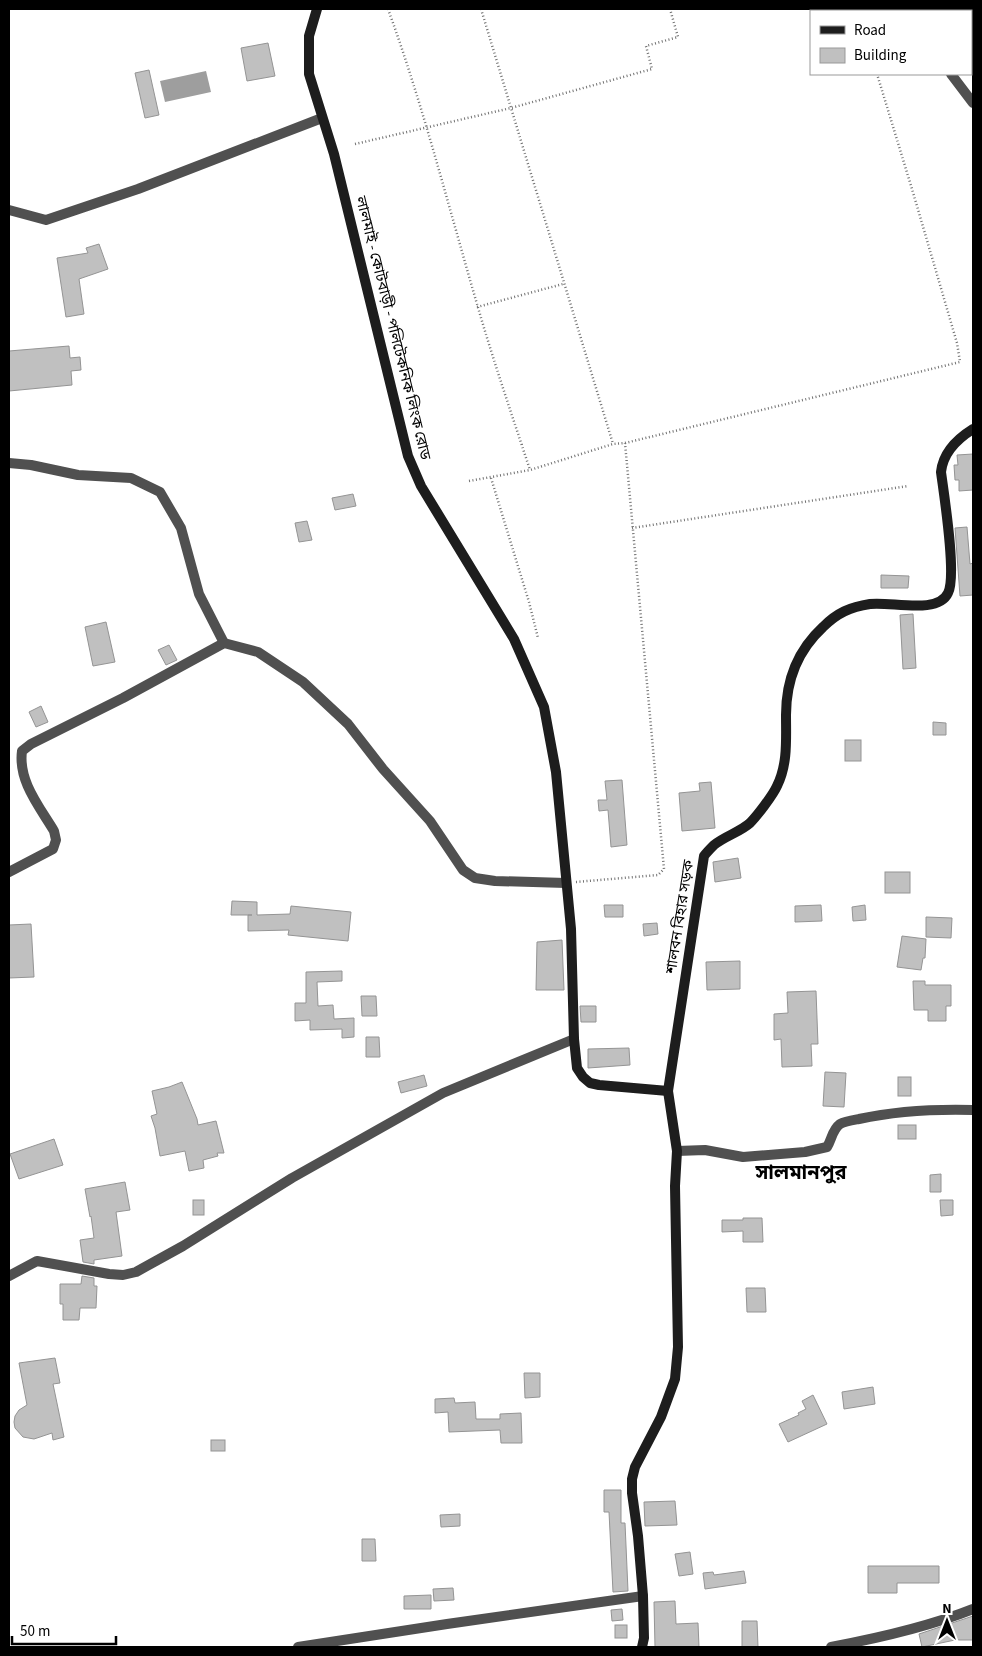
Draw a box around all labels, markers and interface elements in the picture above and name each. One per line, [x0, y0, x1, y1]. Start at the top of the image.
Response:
legend [810, 10, 972, 75]
text: Road [854, 20, 886, 41]
text: Building [854, 45, 907, 66]
street label: লালমাই - কোটবাড়ী - পলিটেকনিক লিংক রোড [350, 193, 436, 462]
street label: শালবন বিহার সড়ক [660, 858, 700, 976]
district label: সালমানপুর [754, 1159, 847, 1187]
north arrow [922, 1596, 972, 1646]
text: N [942, 1599, 952, 1619]
scale bar [12, 1614, 116, 1646]
text: 50 m [20, 1621, 50, 1642]

